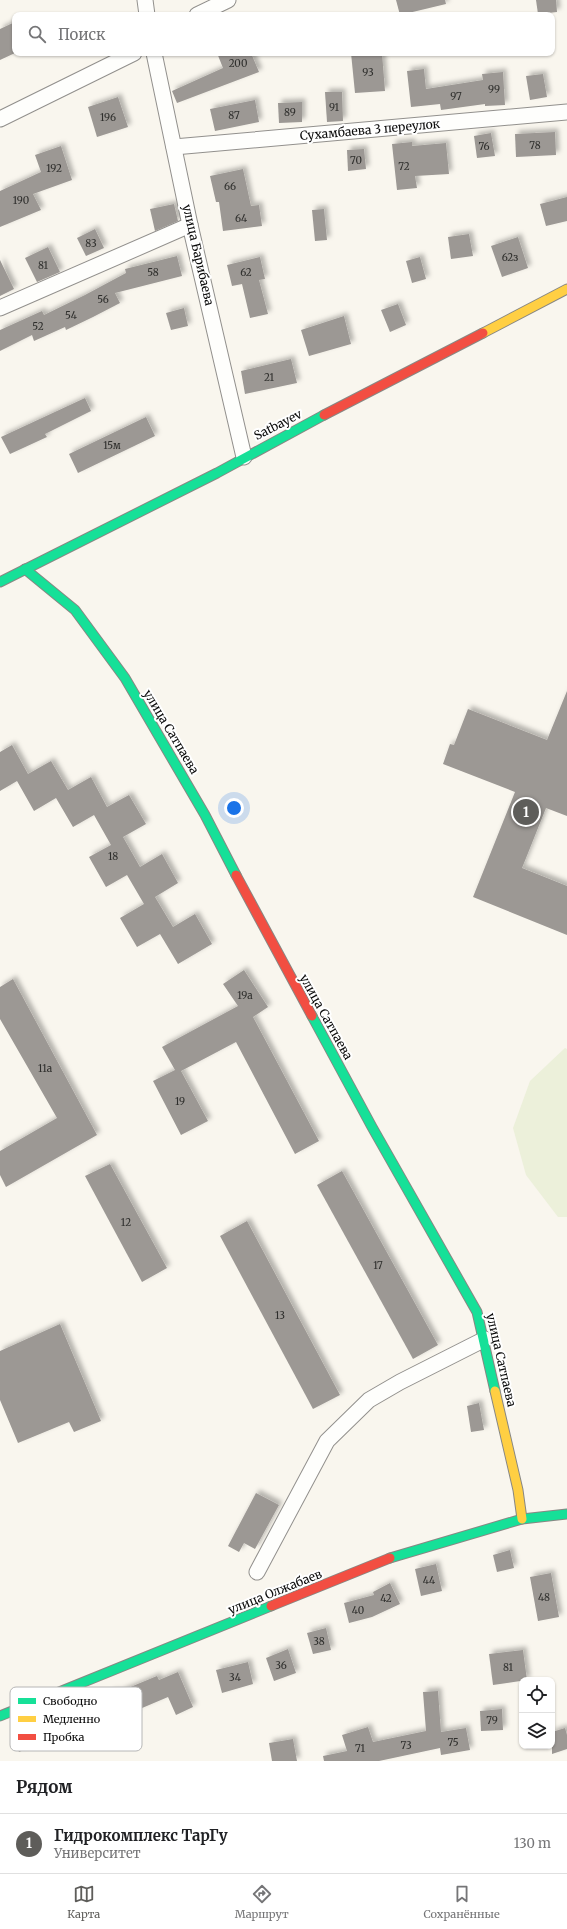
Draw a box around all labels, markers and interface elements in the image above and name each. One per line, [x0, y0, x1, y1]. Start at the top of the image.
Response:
search box [12, 12, 555, 56]
icon: search [26, 23, 48, 45]
text: Поиск [58, 25, 105, 44]
house number: 200 [229, 57, 247, 70]
house number: 93 [362, 66, 374, 79]
house number: 99 [488, 83, 500, 96]
house number: 97 [450, 90, 462, 103]
house number: 91 [329, 101, 340, 114]
house number: 89 [284, 106, 296, 119]
house number: 87 [228, 109, 240, 122]
house number: 196 [100, 111, 116, 124]
street label: Сухамбаева 3 переулок [299, 116, 441, 143]
house number: 78 [529, 139, 541, 152]
house number: 76 [478, 140, 490, 153]
house number: 70 [350, 154, 362, 167]
house number: 72 [398, 160, 410, 173]
house number: 192 [46, 162, 62, 175]
house number: 66 [224, 180, 236, 193]
house number: 190 [13, 194, 29, 207]
street label: улица Барибаева [180, 203, 218, 308]
house number: 64 [235, 212, 247, 225]
house number: 83 [85, 237, 97, 250]
house number: 62з [502, 251, 518, 264]
house number: 81 [38, 259, 49, 272]
house number: 58 [147, 266, 159, 279]
house number: 62 [240, 266, 252, 279]
house number: 56 [97, 293, 109, 306]
house number: 54 [65, 309, 77, 322]
house number: 52 [32, 320, 44, 333]
house number: 21 [264, 371, 275, 384]
street label: Satbayev [251, 406, 304, 443]
house number: 15м [103, 439, 121, 452]
street label: улица Сатпаева [140, 687, 203, 777]
pin: 1 [513, 797, 539, 827]
your location [224, 798, 244, 818]
house number: 18 [108, 850, 118, 863]
street label: улица Сатпаева [297, 971, 356, 1063]
house number: 19а [237, 989, 253, 1002]
house number: 11а [38, 1062, 53, 1075]
house number: 19 [175, 1095, 185, 1108]
house number: 12 [121, 1216, 131, 1229]
house number: 17 [373, 1259, 383, 1272]
house number: 13 [275, 1309, 285, 1322]
street label: улица Сатпаева [483, 1312, 520, 1409]
street label: улица Олжабаев [226, 1566, 324, 1617]
house number: 44 [423, 1574, 435, 1587]
house number: 48 [538, 1591, 550, 1604]
house number: 42 [380, 1592, 392, 1605]
house number: 40 [352, 1604, 364, 1617]
house number: 38 [313, 1635, 325, 1648]
house number: 36 [275, 1659, 287, 1672]
house number: 81 [503, 1661, 514, 1674]
house number: 34 [229, 1671, 241, 1684]
map controls [519, 1677, 555, 1749]
button: locate [519, 1677, 555, 1713]
legend [10, 1687, 142, 1751]
text: Свободно [43, 1694, 98, 1708]
text: Медленно [43, 1712, 101, 1726]
button: layers [519, 1713, 555, 1749]
house number: 79 [486, 1714, 498, 1727]
text: Пробка [43, 1730, 85, 1744]
house number: 75 [447, 1736, 459, 1749]
house number: 73 [400, 1739, 412, 1752]
house number: 71 [355, 1742, 365, 1755]
text: Рядом [16, 1776, 72, 1798]
text: Гидрокомплекс ТарГу [54, 1826, 228, 1845]
text: 1 [26, 1835, 32, 1852]
text: 130 m [514, 1835, 551, 1852]
text: Университет [54, 1845, 141, 1862]
tab: Карта [67, 1883, 100, 1921]
tab: Маршрут [235, 1883, 289, 1921]
tab: Сохранённые [423, 1883, 500, 1921]

